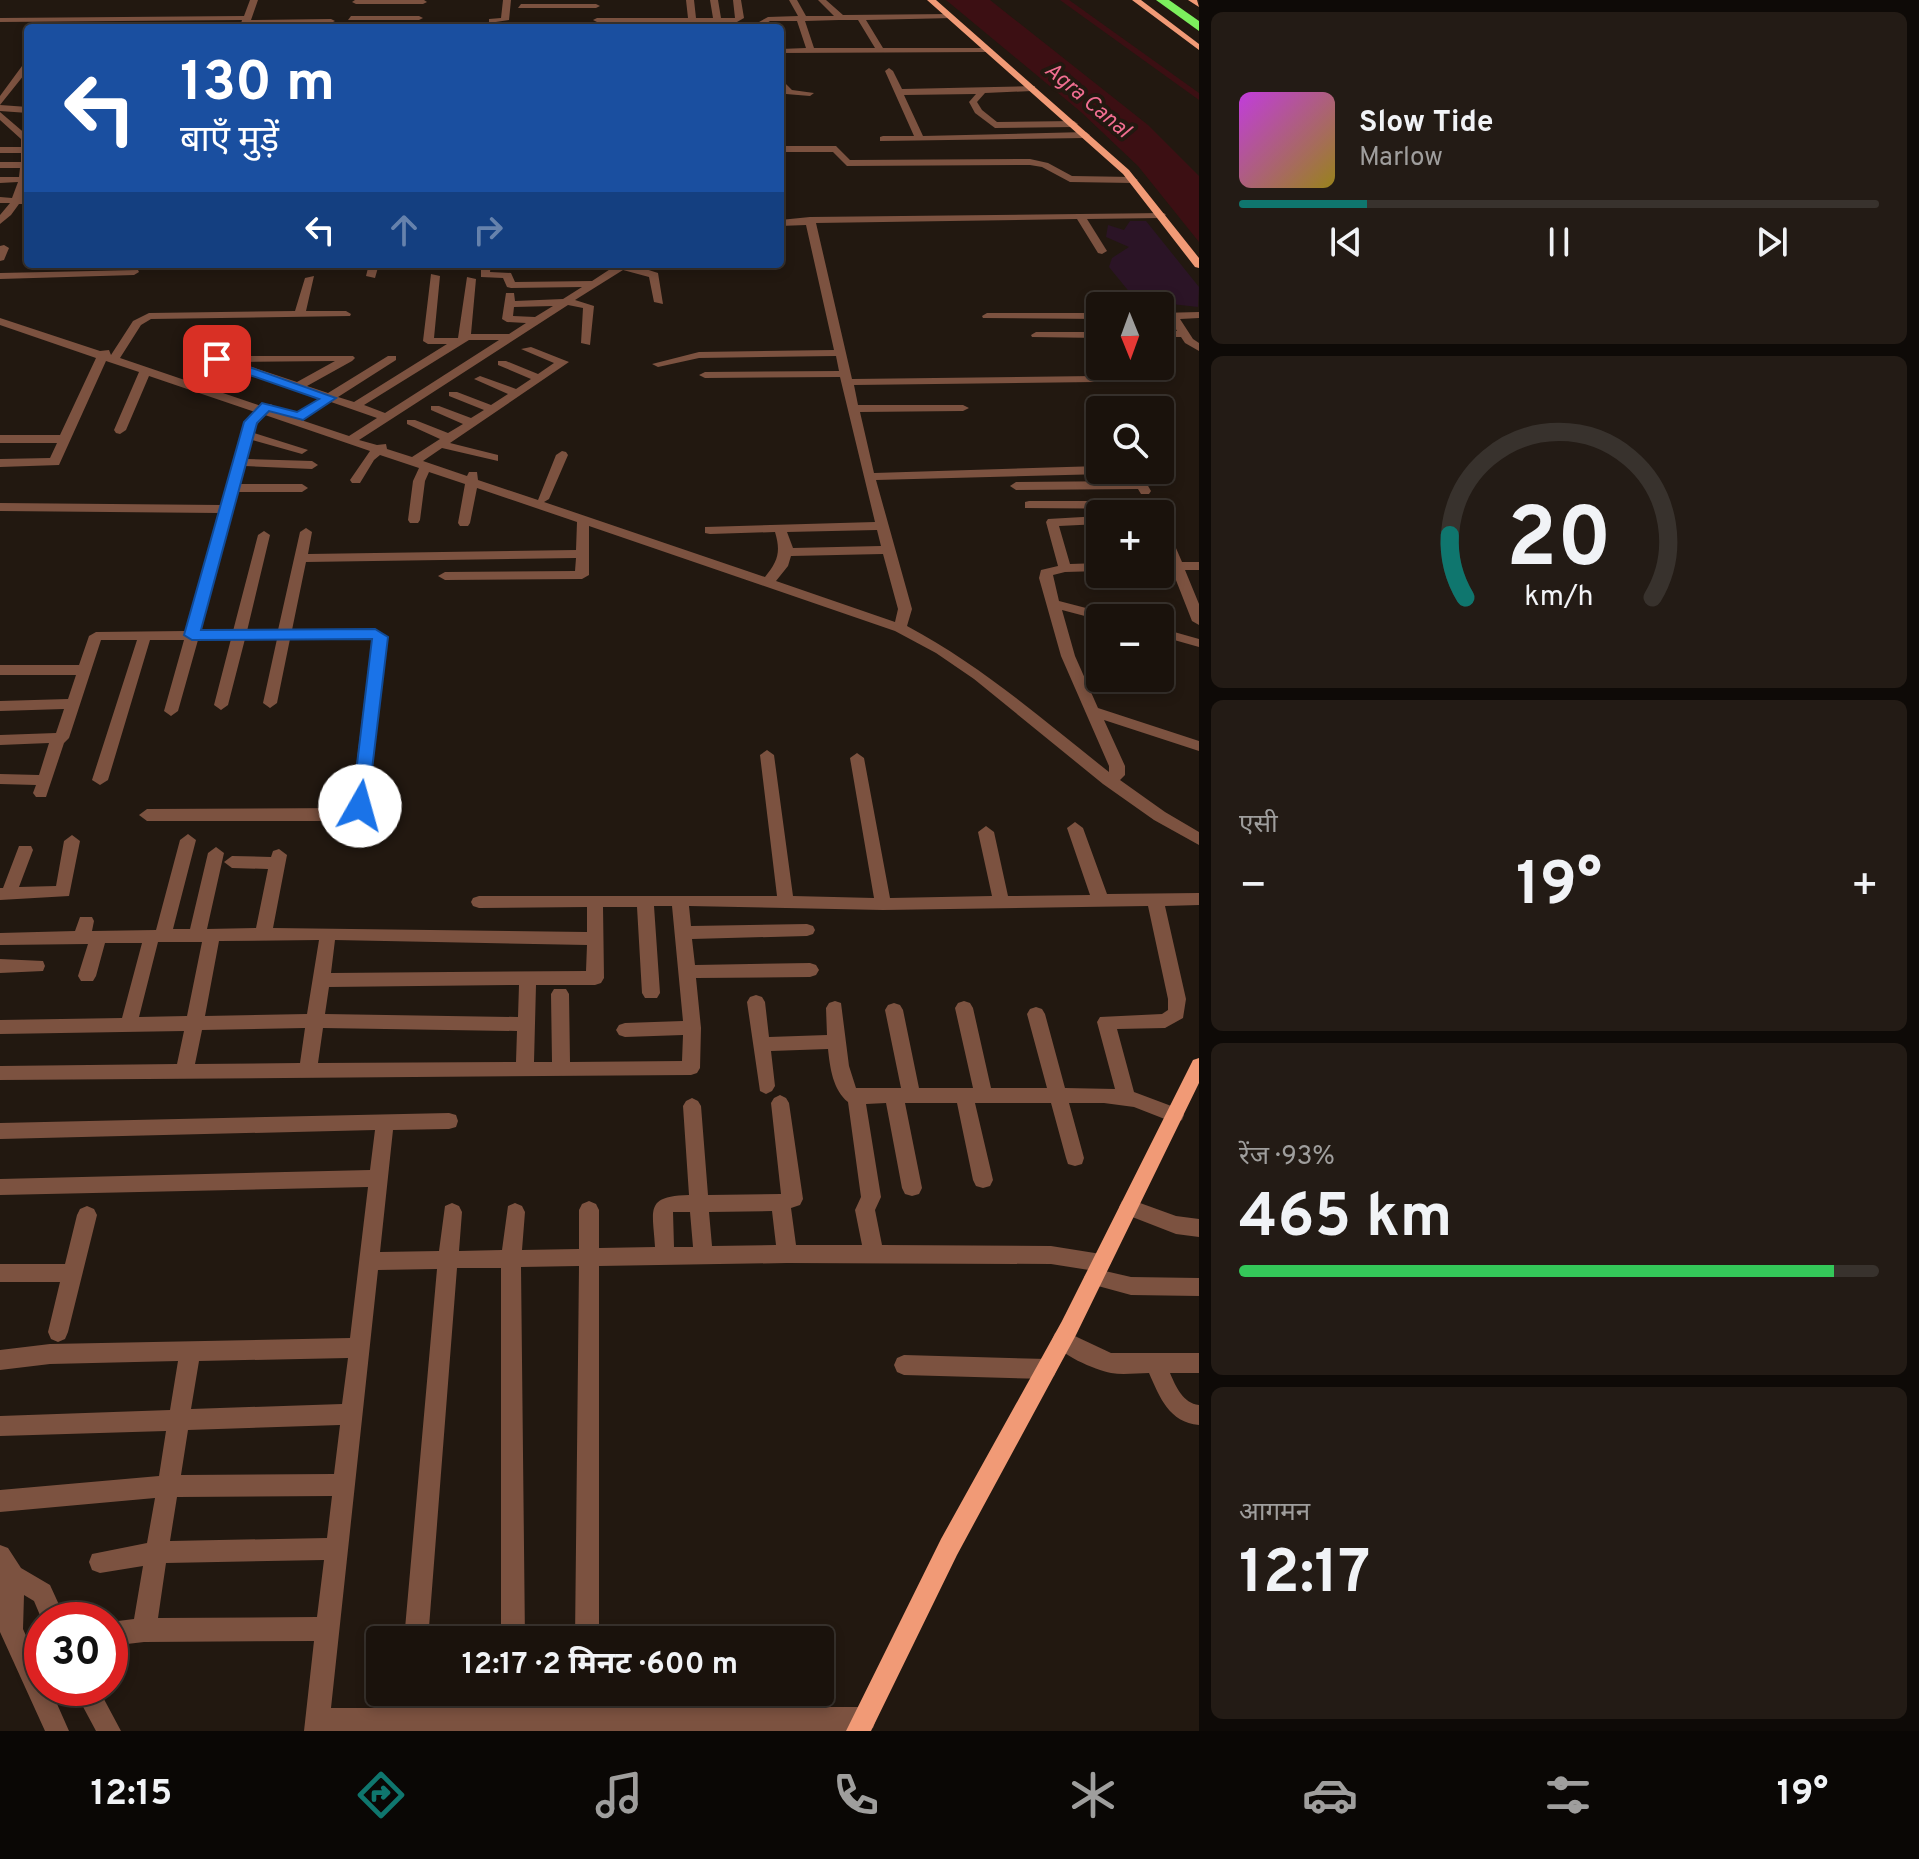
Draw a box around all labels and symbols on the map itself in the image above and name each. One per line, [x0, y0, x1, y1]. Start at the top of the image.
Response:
water label: Agra Canal [1038, 57, 1137, 146]
north arrow [1086, 292, 1174, 380]
pin [183, 325, 251, 393]
position arrow [318, 764, 402, 848]
speed limit sign: 30 [24, 1602, 128, 1706]

